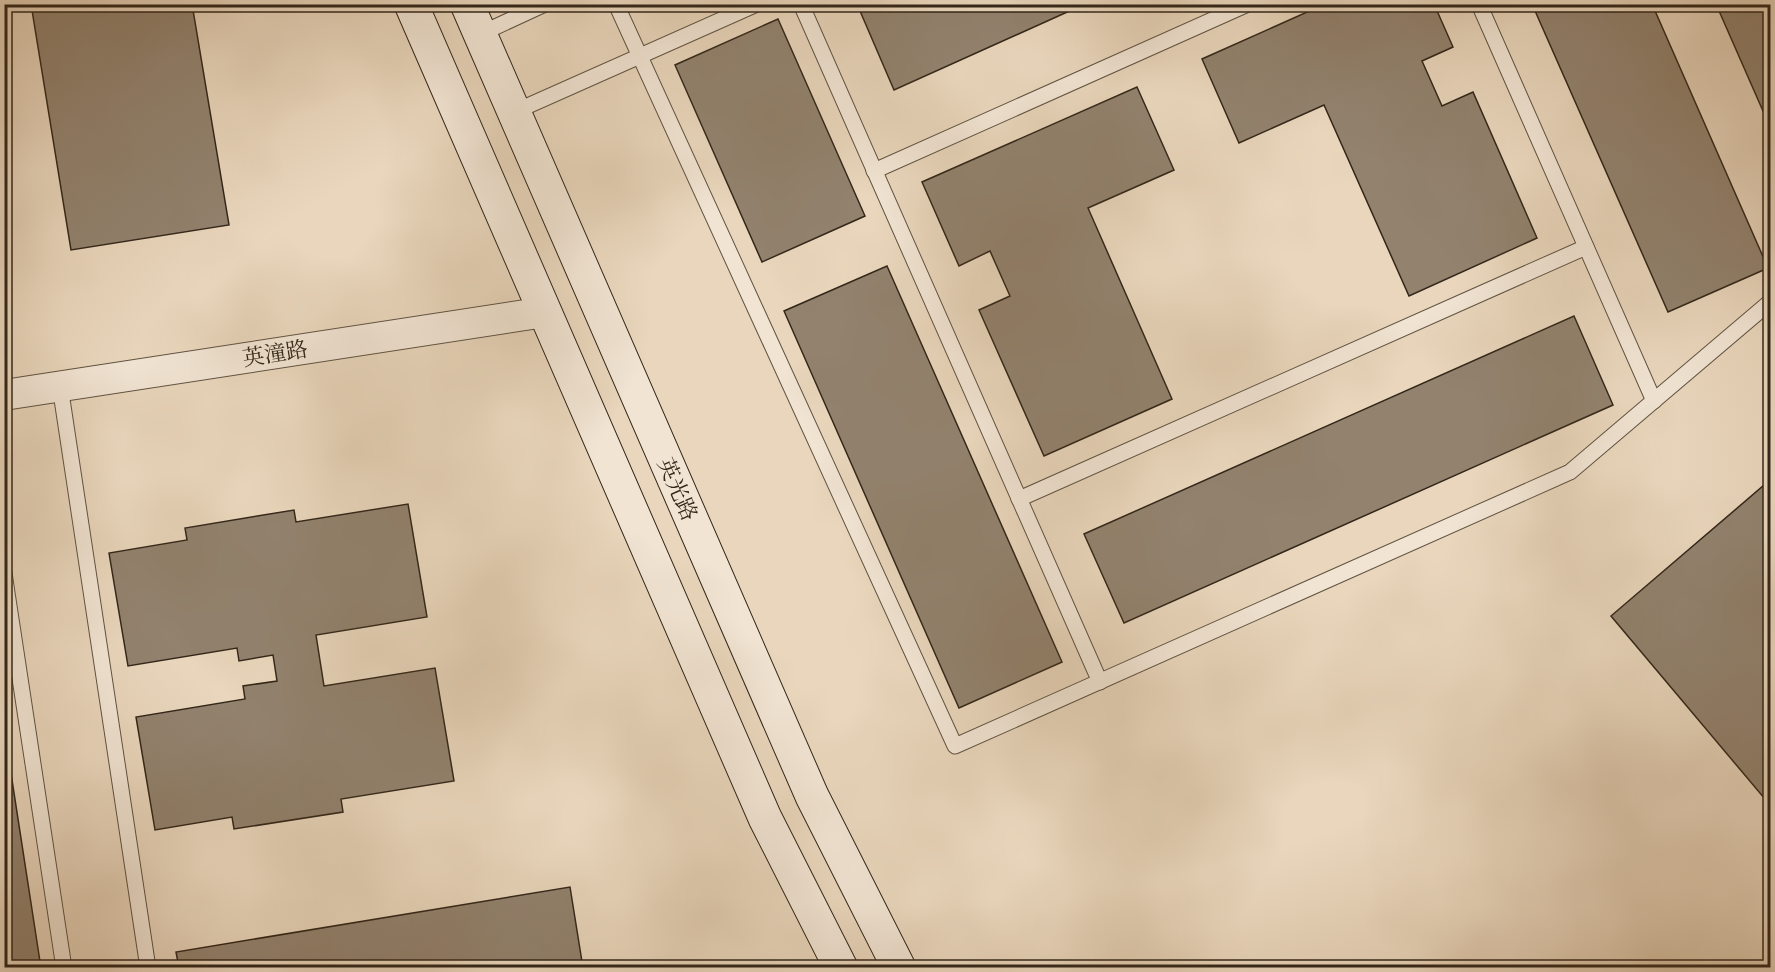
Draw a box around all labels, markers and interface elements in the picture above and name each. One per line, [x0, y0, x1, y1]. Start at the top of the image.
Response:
street label: 英潼路 [240, 335, 310, 372]
street label: 英光路 [652, 454, 703, 525]

